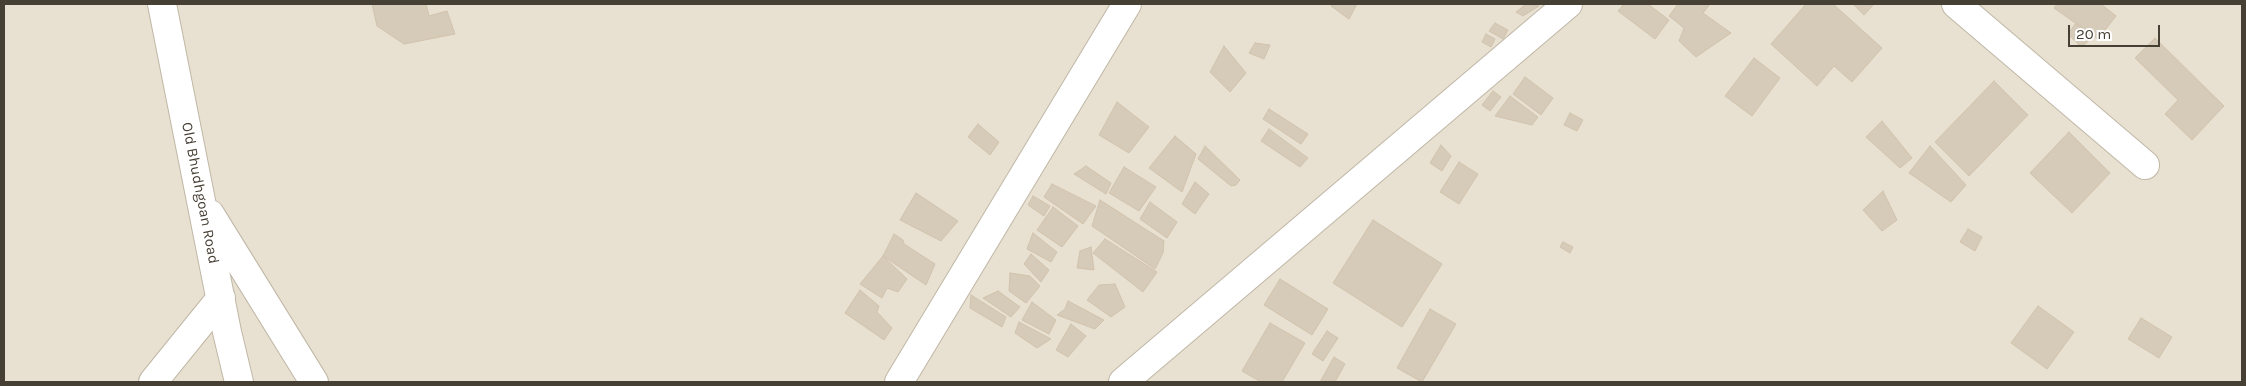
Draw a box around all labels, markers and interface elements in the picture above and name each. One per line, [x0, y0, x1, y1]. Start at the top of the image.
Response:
scale bar [2071, 15, 2164, 47]
text: 20 m [2076, 25, 2111, 43]
street label: Old Bhudhgoan Road [177, 121, 223, 265]

